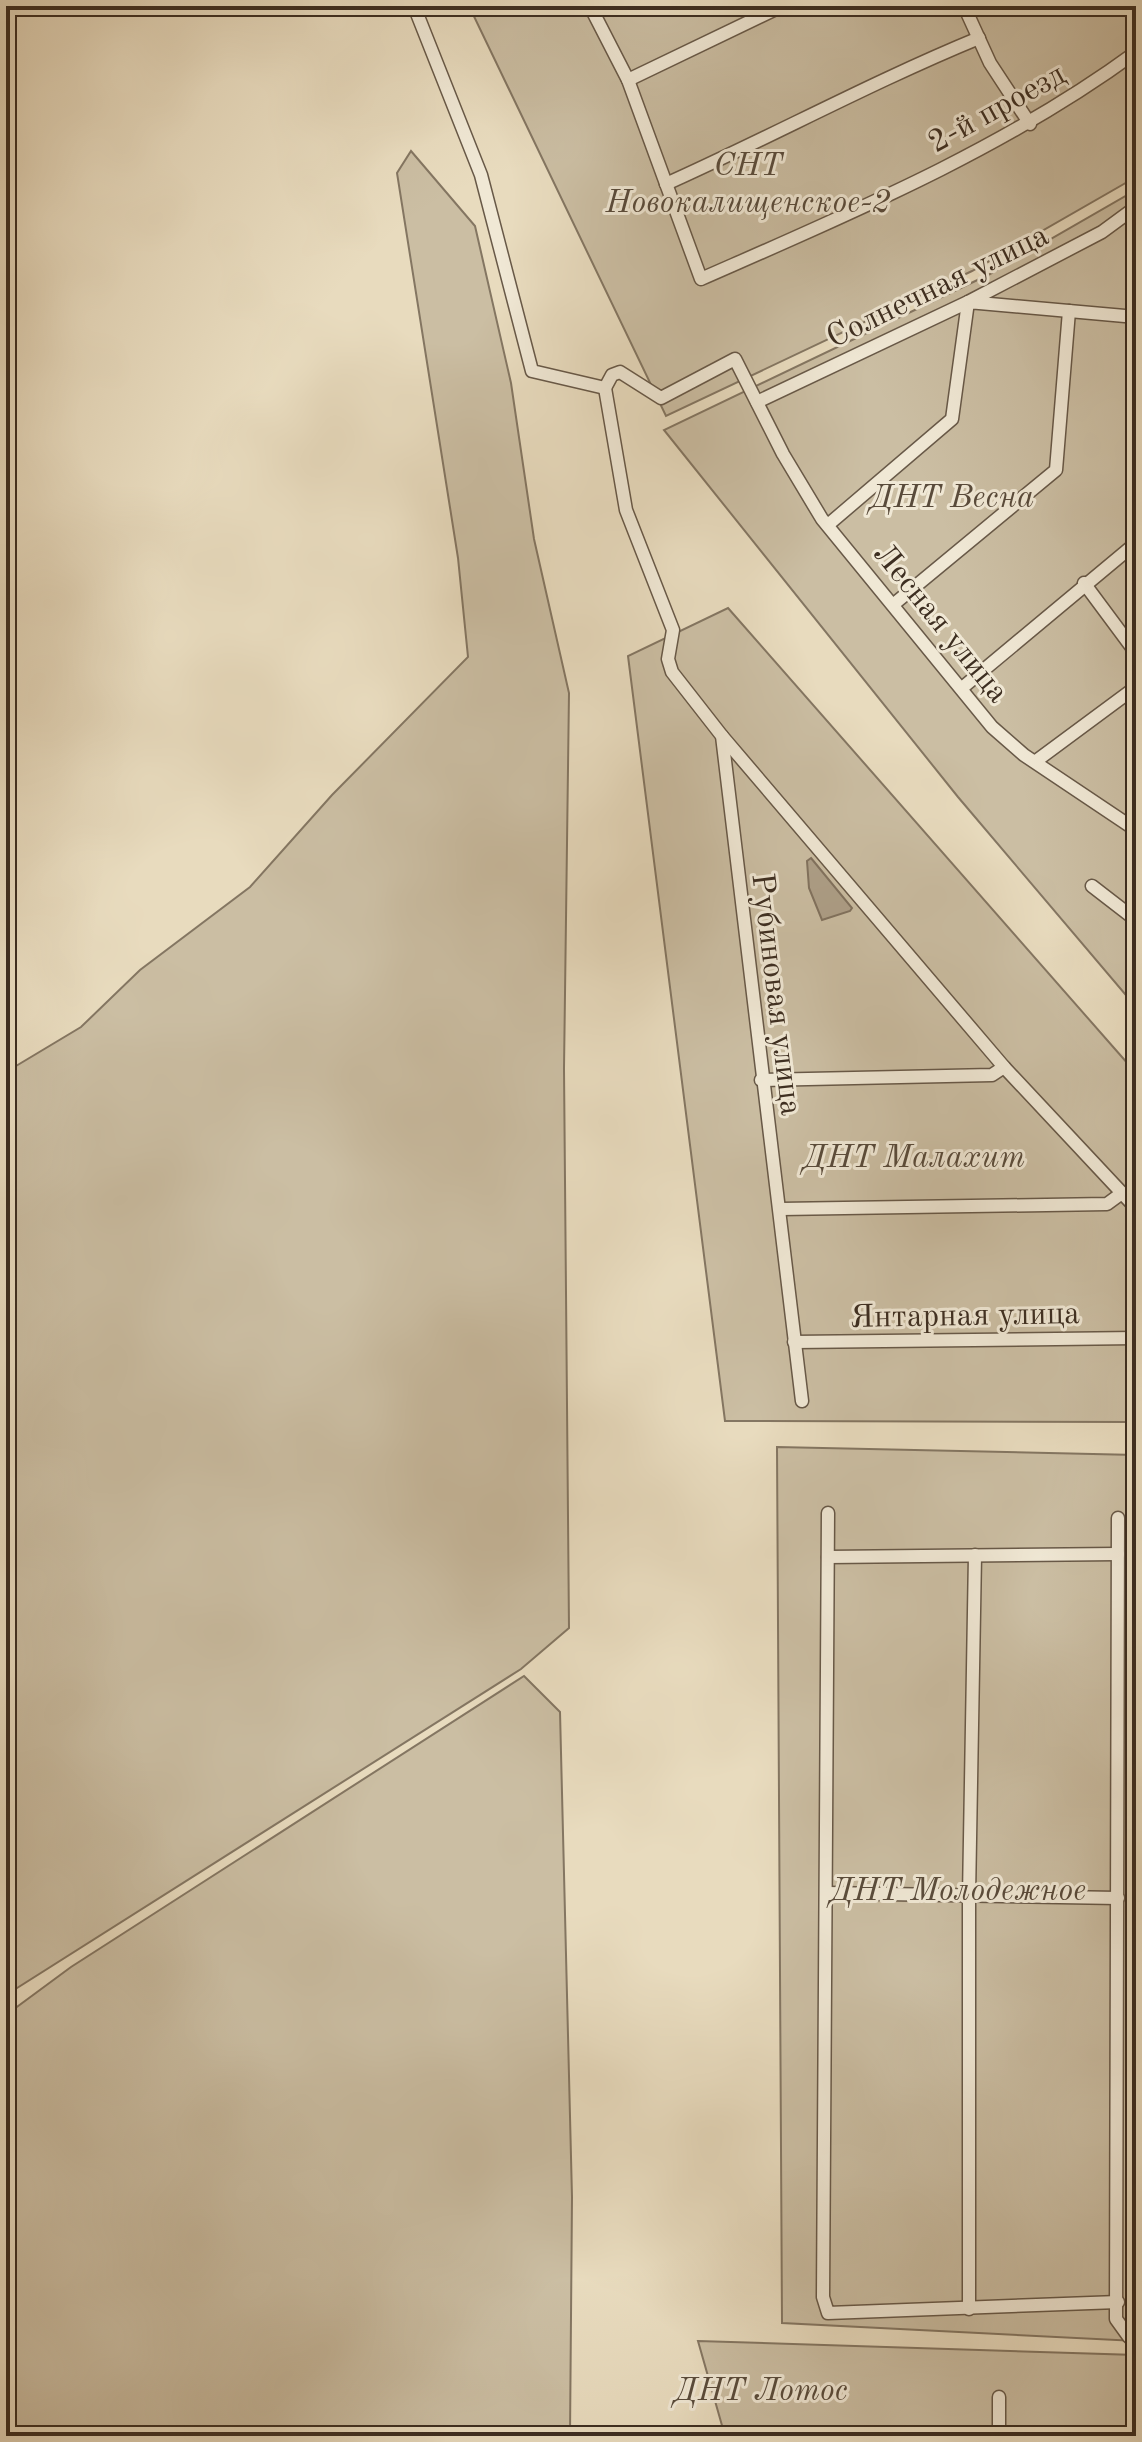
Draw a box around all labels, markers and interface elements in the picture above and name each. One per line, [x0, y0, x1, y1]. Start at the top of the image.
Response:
street label: 2-й проезд [924, 59, 1071, 160]
park label: СНТ Новокалищенское-2 [605, 151, 891, 220]
street label: Солнечная улица [822, 220, 1054, 355]
park label: ДНТ Весна [866, 483, 1034, 515]
street label: Лесная улица [866, 538, 1013, 710]
street label: Рубиновая улица [744, 871, 806, 1118]
park label: ДНТ Малахит [799, 1143, 1025, 1175]
street label: Янтарная улица [850, 1299, 1080, 1335]
park label: ДНТ Молодежное [826, 1876, 1086, 1908]
park label: ДНТ Лотос [670, 2376, 848, 2408]

